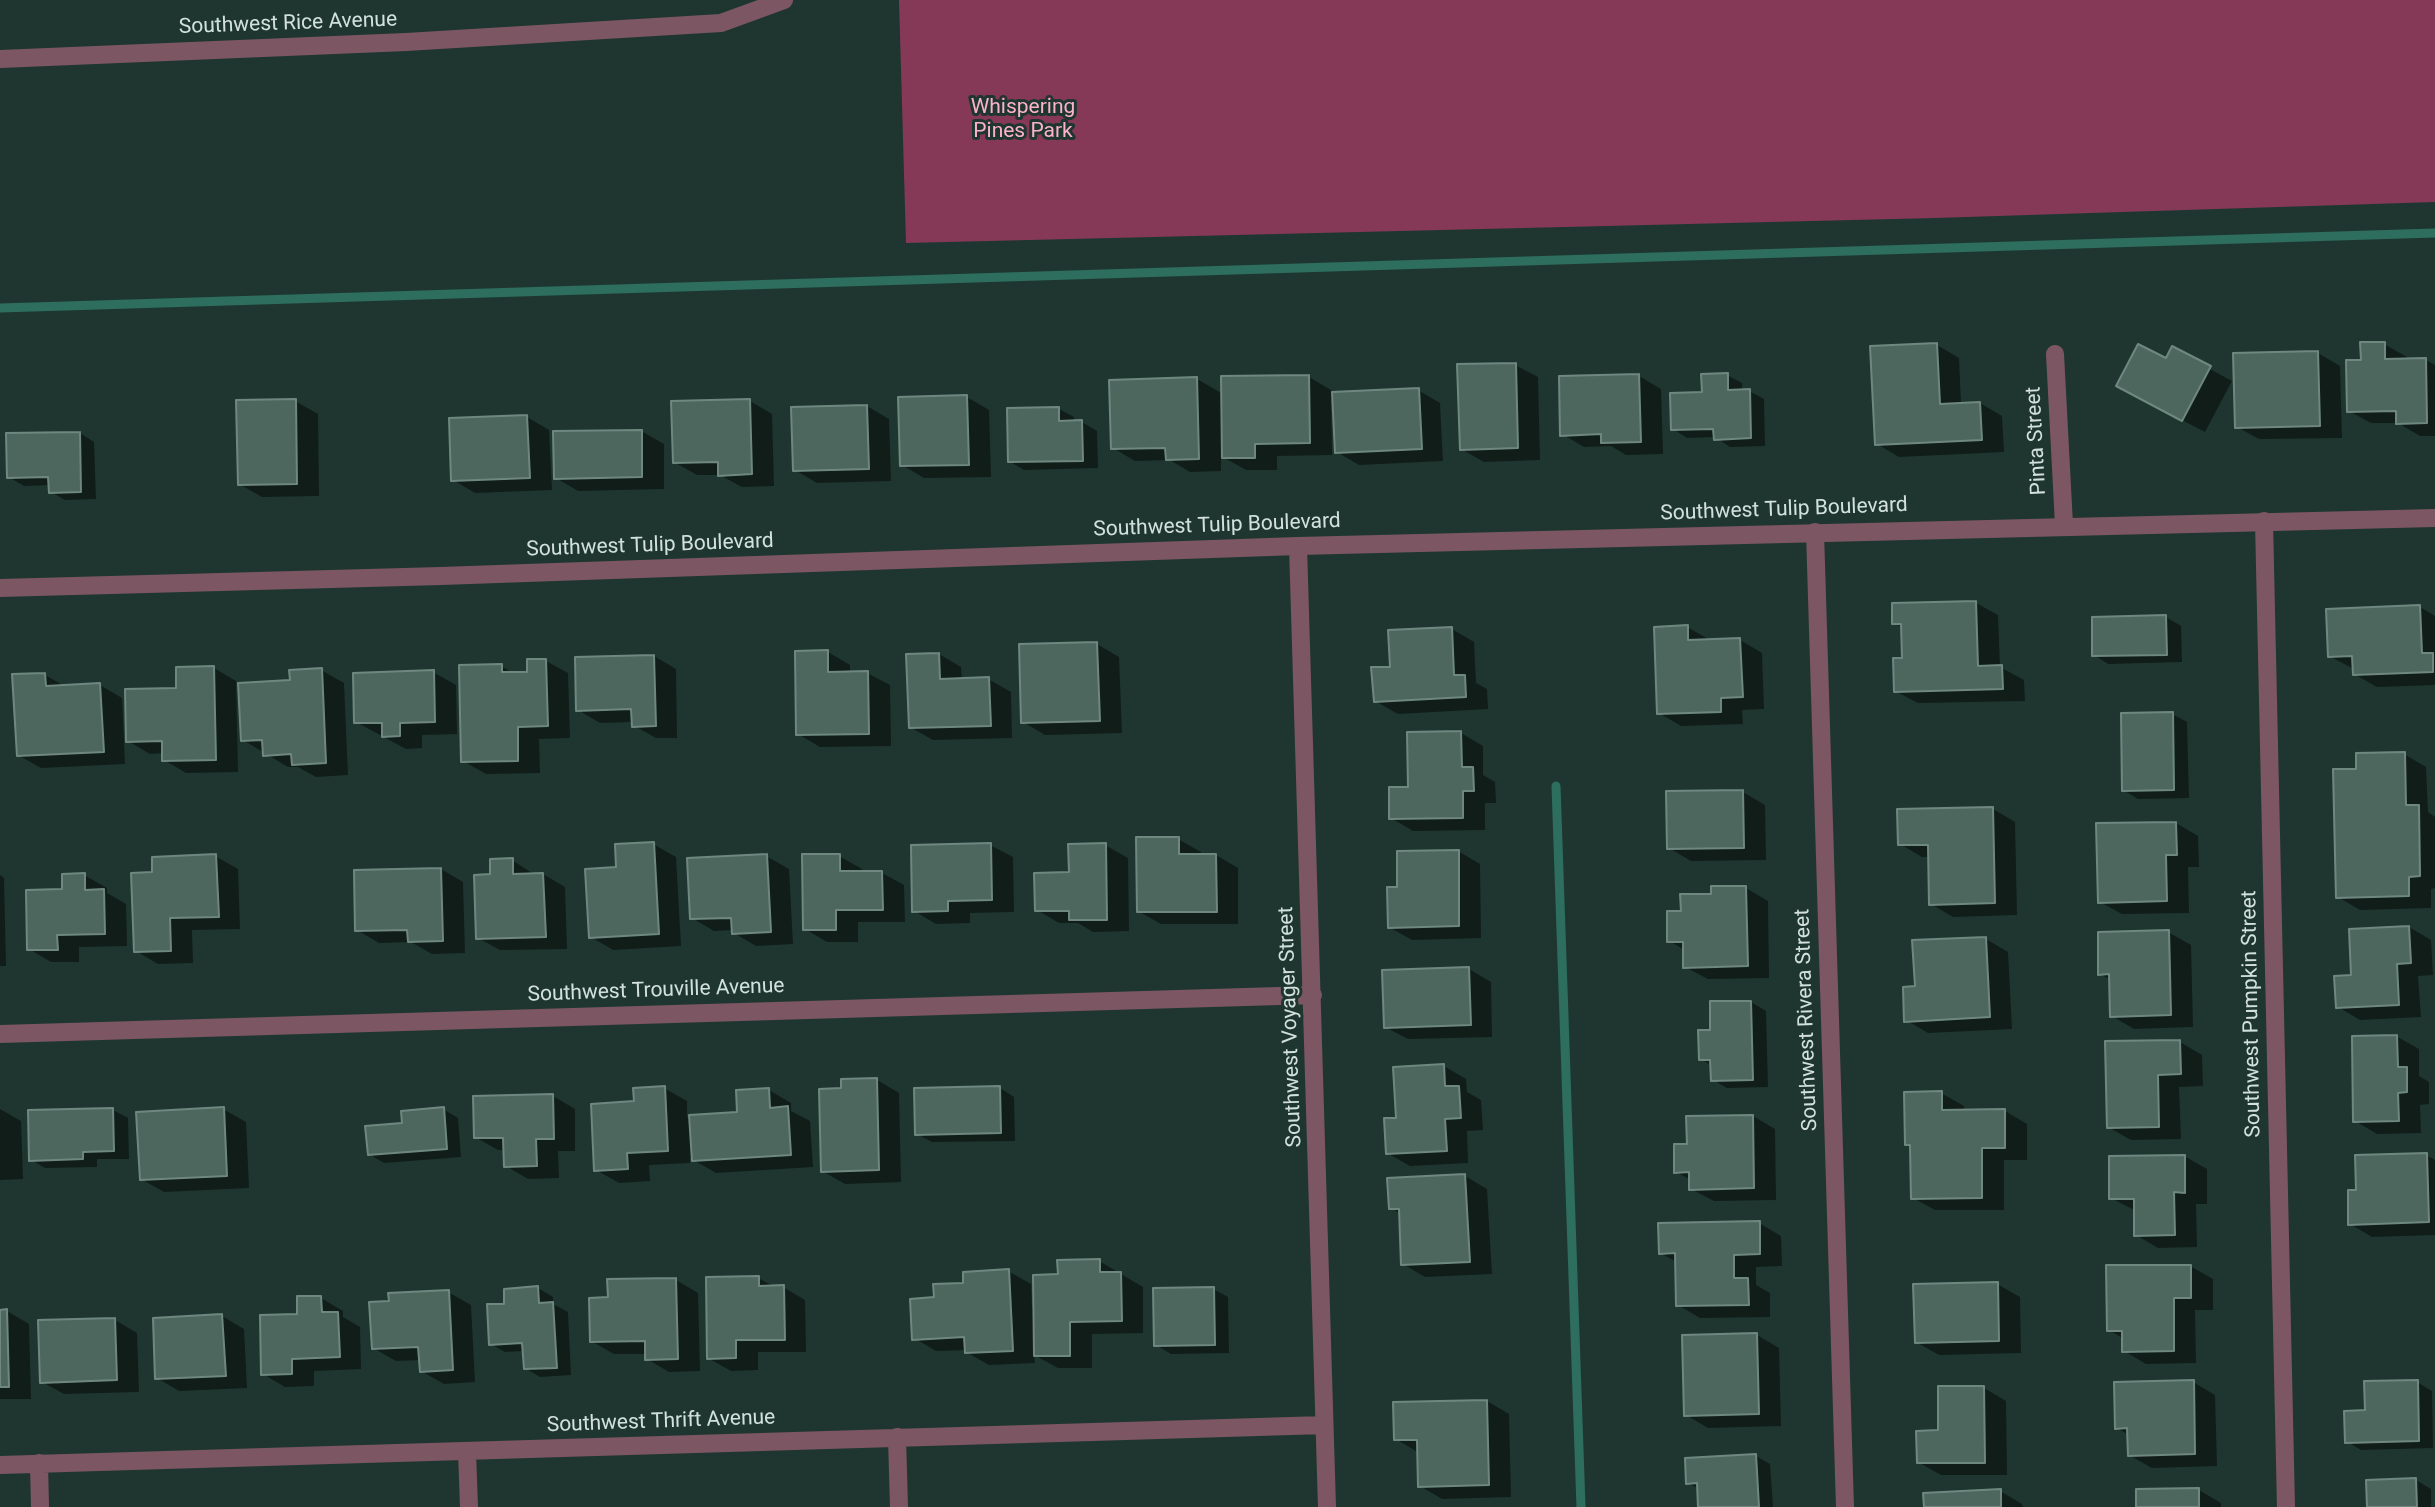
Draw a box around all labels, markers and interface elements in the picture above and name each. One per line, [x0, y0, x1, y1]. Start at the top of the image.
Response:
street label: Southwest Rice Avenue [178, 8, 398, 40]
park label: Whispering Pines Park [971, 95, 1075, 145]
street label: Pinta Street [2022, 386, 2052, 496]
street label: Southwest Tulip Boulevard [1660, 493, 1908, 527]
street label: Southwest Tulip Boulevard [1093, 509, 1341, 543]
street label: Southwest Tulip Boulevard [526, 529, 774, 563]
street label: Southwest Pumpkin Street [2237, 890, 2267, 1138]
street label: Southwest Voyager Street [1274, 906, 1308, 1148]
street label: Southwest Rivera Street [1791, 909, 1823, 1131]
street label: Southwest Trouville Avenue [527, 974, 785, 1008]
street label: Southwest Thrift Avenue [546, 1405, 776, 1439]

